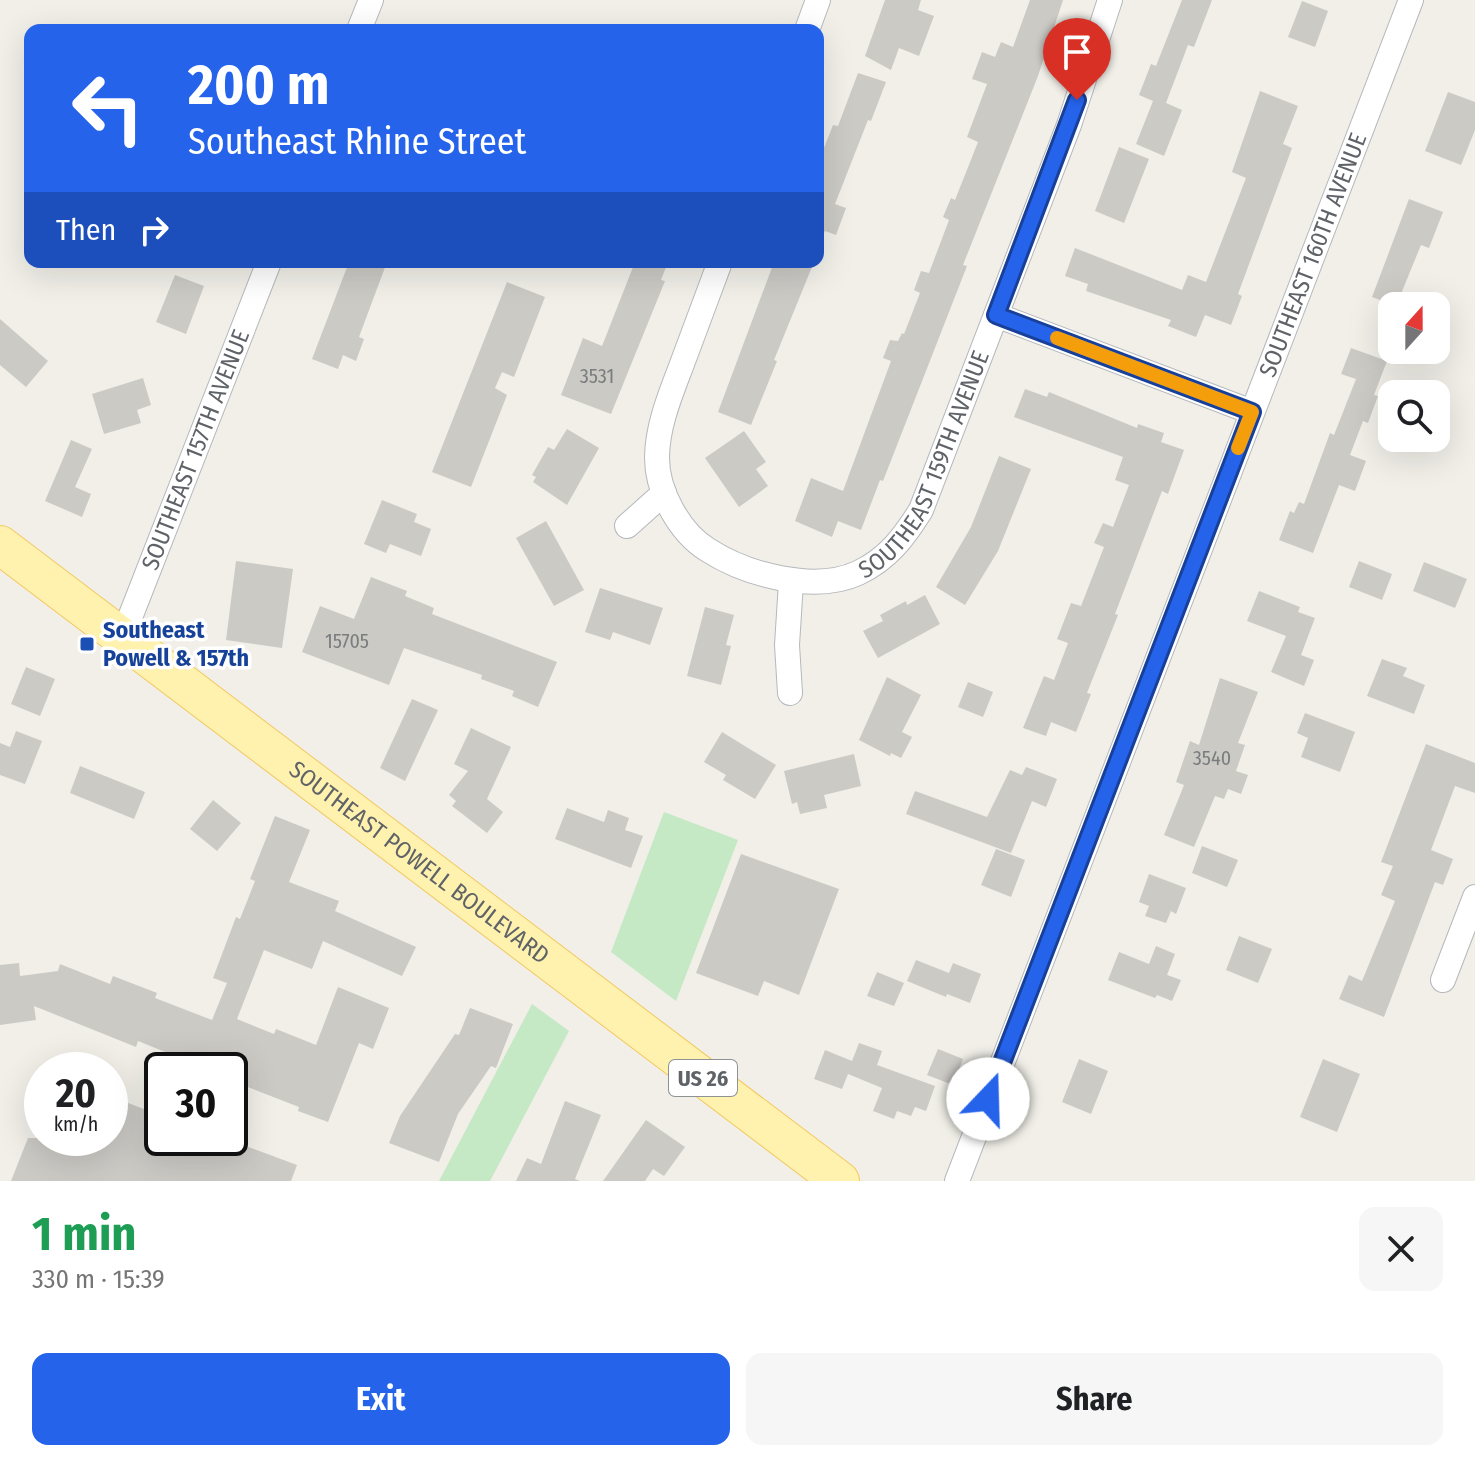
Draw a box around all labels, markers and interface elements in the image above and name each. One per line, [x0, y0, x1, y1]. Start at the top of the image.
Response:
pin [1043, 18, 1111, 100]
icon: arrive [1055, 30, 1099, 74]
text: 200 m [188, 52, 329, 119]
icon: left [56, 56, 160, 160]
text: Southeast Rhine Street [188, 120, 526, 164]
street label: SOUTHEAST 160TH AVENUE [1253, 129, 1372, 381]
icon: right [132, 208, 176, 252]
text: Then [56, 212, 116, 248]
north arrow [1378, 292, 1450, 364]
map controls [1378, 292, 1450, 452]
street label: SOUTHEAST 157TH AVENUE [136, 326, 255, 574]
street label: SOUTHEAST 159TH AVENUE [854, 347, 995, 584]
house number: 3531 [580, 364, 614, 388]
button: search [1378, 380, 1450, 452]
place label: Southeast Powell & 157th [103, 616, 249, 672]
house number: 15705 [325, 629, 369, 653]
marker: Southeast Powell & 157th [78, 635, 96, 653]
house number: 3540 [1193, 746, 1231, 770]
street label: SOUTHEAST POWELL BOULEVARD [284, 755, 555, 970]
speed limit sign: 30 [144, 1052, 248, 1156]
position arrow [946, 1057, 1030, 1141]
road number: US 26 [669, 1060, 737, 1096]
text: 20 [56, 1070, 96, 1118]
text: km/h [54, 1112, 98, 1136]
text: 1 min [32, 1205, 137, 1263]
button: close [1359, 1207, 1443, 1291]
text: 330 m · 15:39 [32, 1264, 165, 1295]
button: Exit [32, 1353, 730, 1445]
button: Share [746, 1353, 1443, 1445]

